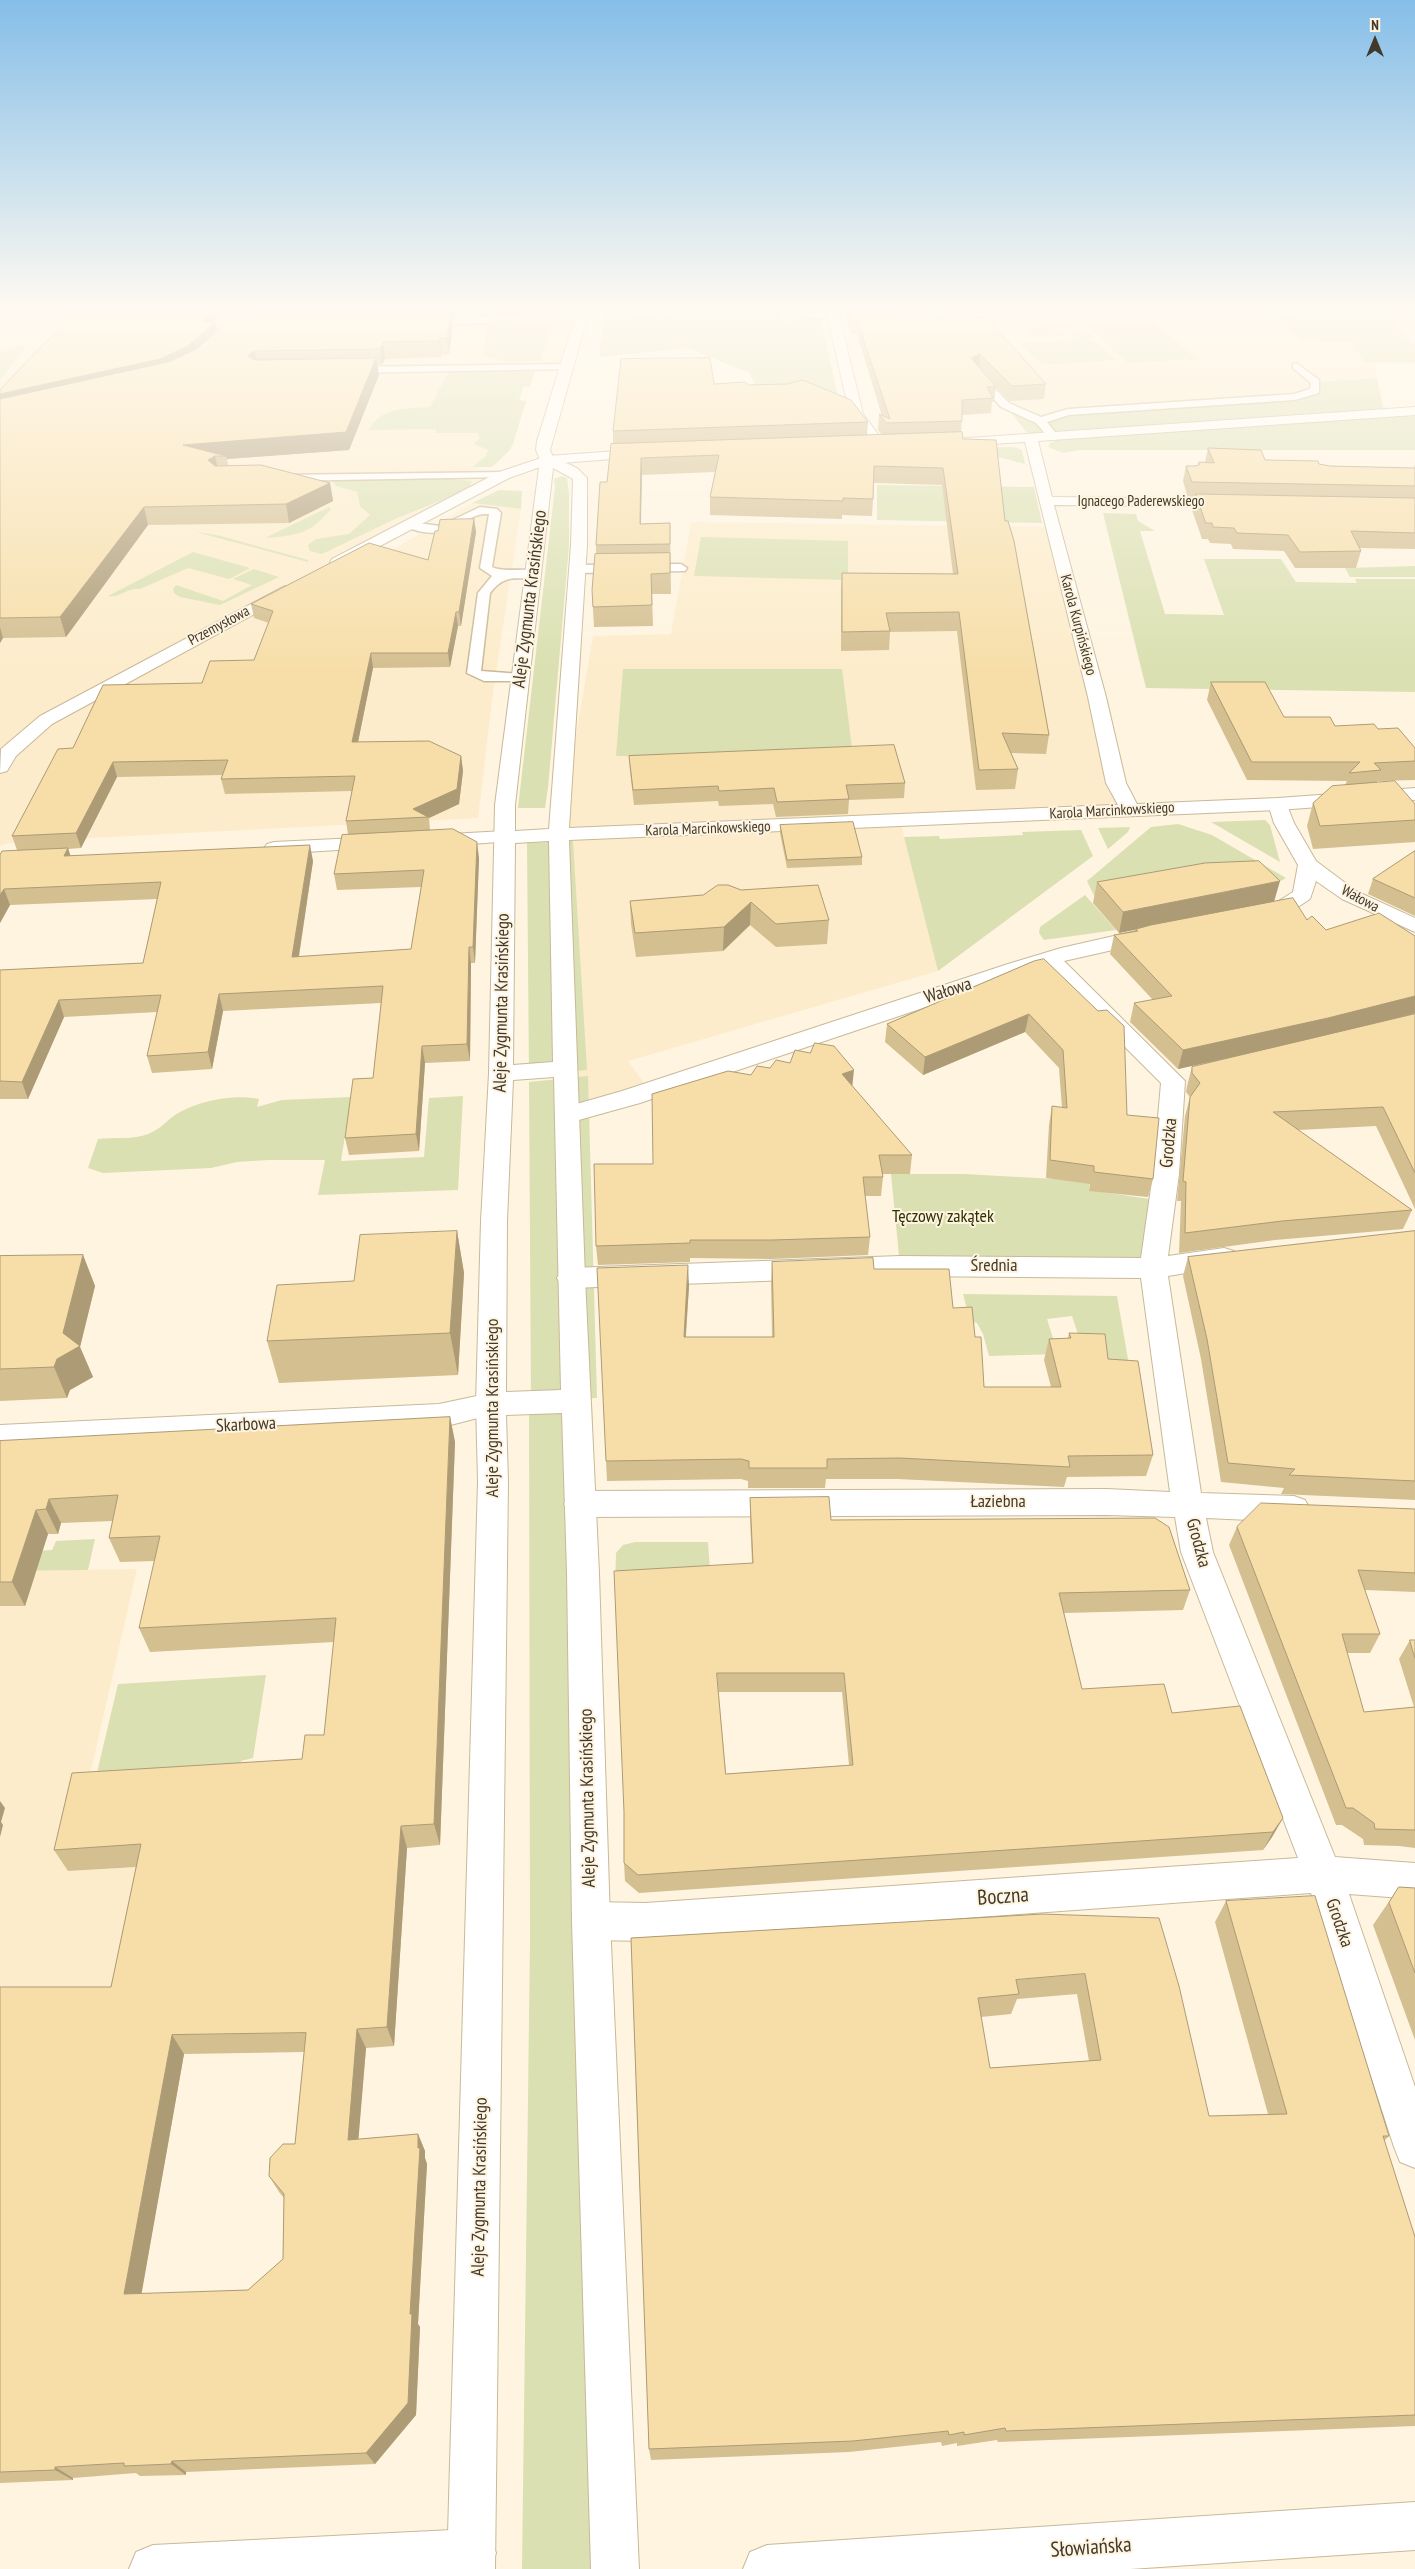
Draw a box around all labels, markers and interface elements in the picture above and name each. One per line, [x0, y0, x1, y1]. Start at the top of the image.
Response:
north arrow [1350, 15, 1400, 65]
text: N [1371, 16, 1379, 34]
street label: Ignacego Paderewskiego [1077, 493, 1205, 511]
street label: Aleje Zygmunta Krasińskiego [508, 509, 552, 689]
street label: Karola Kurpińskiego [1056, 573, 1100, 677]
street label: Przemysłowa [185, 602, 253, 650]
street label: Karola Marcinkowskiego [1049, 799, 1175, 823]
street label: Karola Marcinkowskiego [645, 818, 771, 840]
street label: Wałowa [1338, 882, 1382, 916]
street label: Aleje Zygmunta Krasińskiego [490, 913, 514, 1093]
street label: Wałowa [922, 973, 974, 1009]
street label: Grodzka [1156, 1117, 1182, 1169]
park label: Tęczowy zakątek [892, 1206, 994, 1228]
street label: Średnia [971, 1255, 1017, 1277]
street label: Aleje Zygmunta Krasińskiego [482, 1318, 504, 1498]
street label: Skarbowa [215, 1413, 277, 1437]
street label: Łaziebna [970, 1491, 1026, 1513]
street label: Grodzka [1181, 1516, 1215, 1570]
street label: Aleje Zygmunta Krasińskiego [576, 1708, 600, 1888]
street label: Boczna [977, 1883, 1029, 1911]
street label: Grodzka [1321, 1896, 1357, 1950]
street label: Aleje Zygmunta Krasińskiego [468, 2097, 492, 2277]
street label: Słowiańska [1050, 2533, 1132, 2563]

